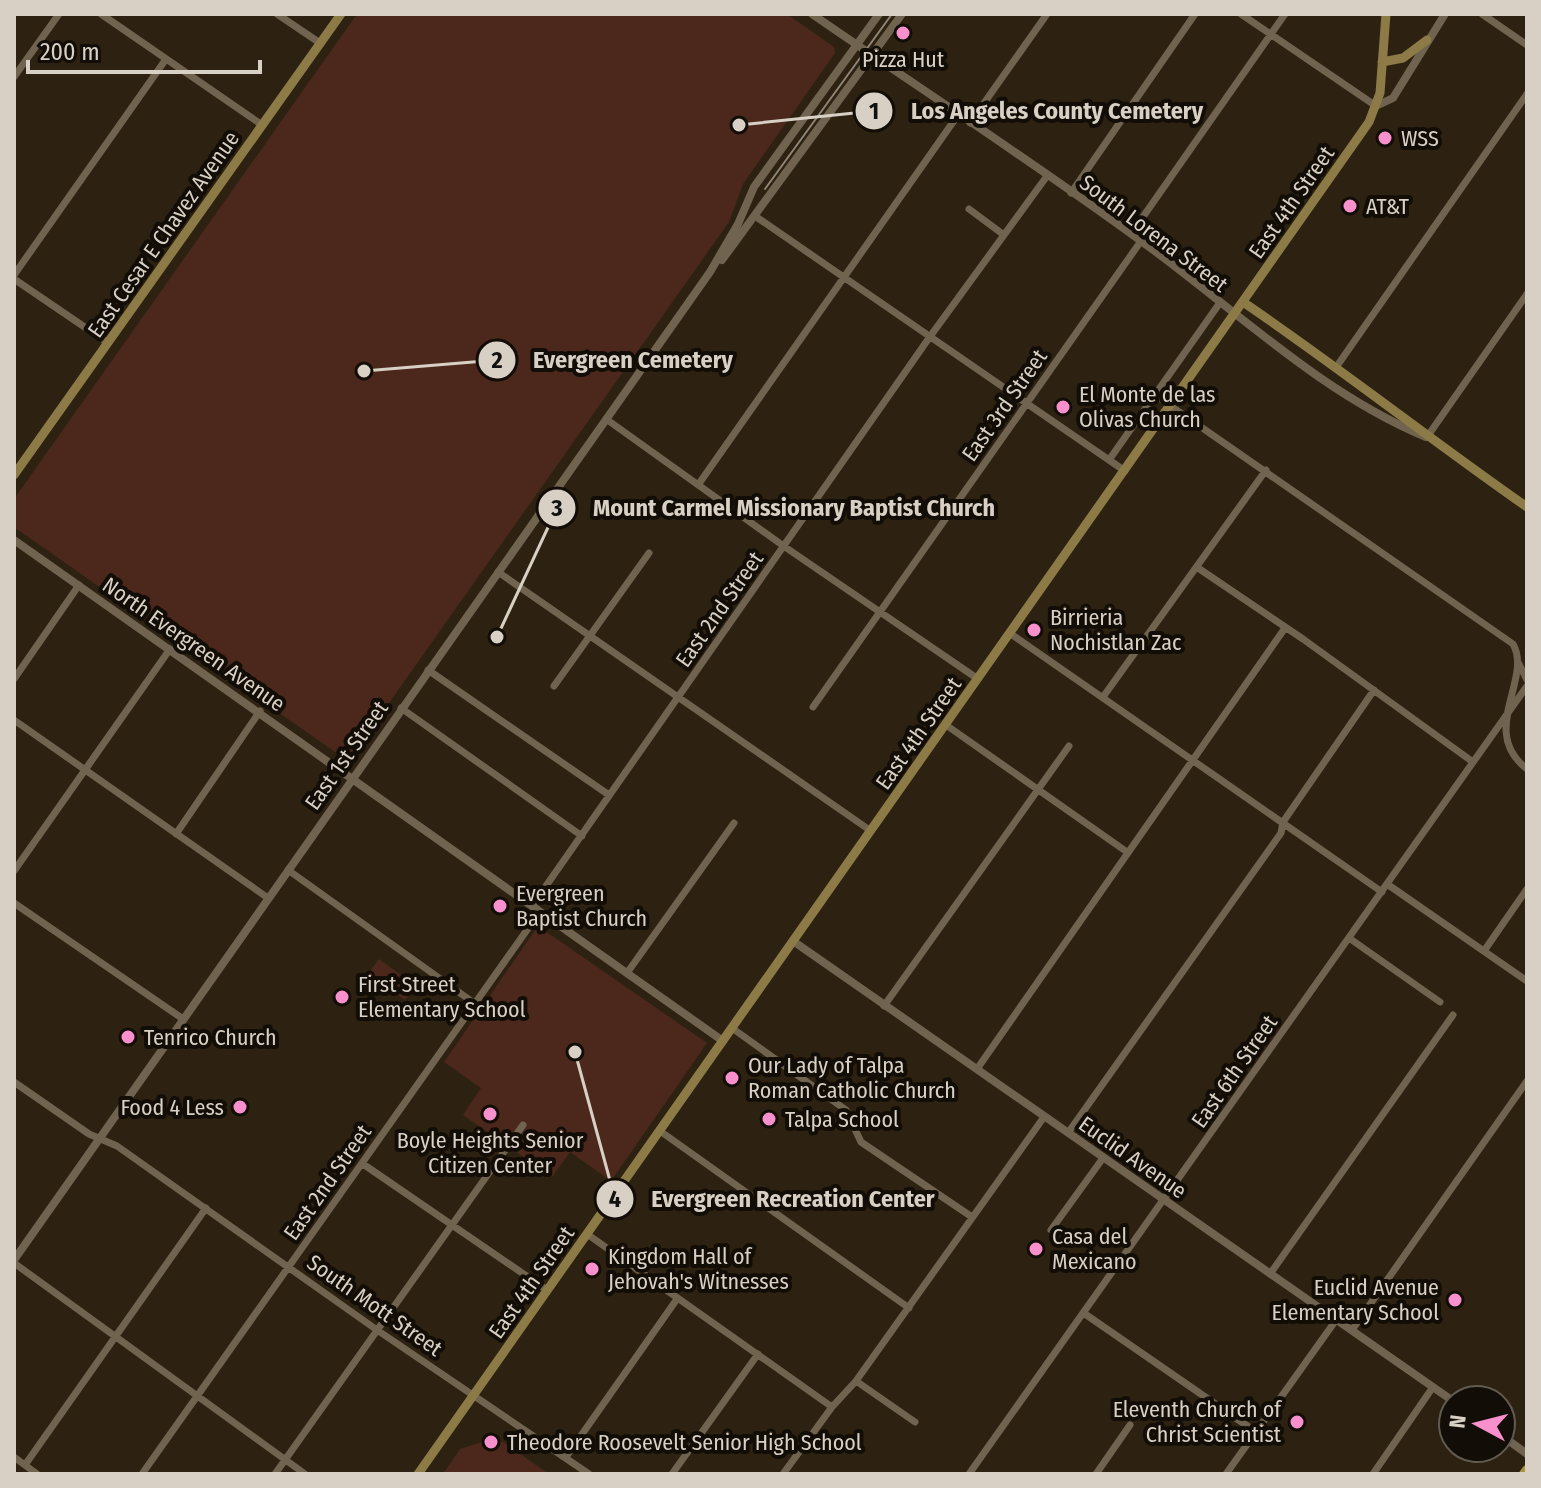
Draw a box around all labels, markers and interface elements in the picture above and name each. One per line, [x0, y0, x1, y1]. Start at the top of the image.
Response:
scale bar [28, 24, 260, 74]
marker: Pizza Hut [894, 24, 912, 42]
text: 200 m [40, 38, 100, 66]
place label: Pizza Hut [862, 46, 945, 73]
callout: Los Angeles County Cemetery [854, 87, 1219, 135]
text: 1 [869, 97, 879, 125]
text: Los Angeles County Cemetery [911, 97, 1204, 125]
place label: WSS [1401, 125, 1439, 152]
street label: East Cesar E Chavez Avenue [82, 126, 245, 343]
marker: WSS [1376, 129, 1394, 147]
street label: East 4th Street [1243, 140, 1341, 264]
street label: South Lorena Street [1074, 169, 1234, 298]
place label: AT&T [1366, 193, 1410, 220]
marker: AT&T [1341, 197, 1359, 215]
callout: Evergreen Cemetery [477, 336, 749, 384]
street label: East 3rd Street [956, 343, 1053, 466]
text: 2 [490, 346, 503, 374]
text: Evergreen Cemetery [533, 346, 733, 374]
place label: El Monte de las Olivas Church [1079, 381, 1215, 433]
marker: El Monte de las Olivas Church [1054, 398, 1072, 416]
callout: Mount Carmel Missionary Baptist Church [537, 484, 1011, 532]
text: 3 [550, 494, 563, 522]
text: Mount Carmel Missionary Baptist Church [593, 494, 995, 522]
street label: East 2nd Street [670, 546, 770, 672]
street label: North Evergreen Avenue [97, 571, 290, 718]
place label: Birrieria Nochistlan Zac [1050, 604, 1182, 656]
marker: Birrieria Nochistlan Zac [1025, 621, 1043, 639]
street label: East 4th Street [870, 671, 968, 795]
street label: East 1st Street [299, 695, 394, 815]
place label: Evergreen Baptist Church [516, 880, 647, 932]
marker: Evergreen Baptist Church [491, 897, 509, 915]
place label: First Street Elementary School [358, 971, 526, 1023]
marker: First Street Elementary School [333, 988, 351, 1006]
street label: East 6th Street [1186, 1009, 1284, 1133]
place label: Tenrico Church [144, 1024, 277, 1051]
marker: Tenrico Church [119, 1028, 137, 1046]
place label: Our Lady of Talpa Roman Catholic Church [748, 1052, 956, 1104]
marker: Our Lady of Talpa Roman Catholic Church [723, 1069, 741, 1087]
place label: Food 4 Less [121, 1094, 224, 1121]
marker: Food 4 Less [231, 1098, 249, 1116]
marker: Boyle Heights Senior Citizen Center [481, 1105, 499, 1123]
place label: Talpa School [785, 1106, 899, 1133]
marker: Talpa School [760, 1110, 778, 1128]
street label: Euclid Avenue [1074, 1110, 1192, 1204]
street label: East 2nd Street [278, 1119, 378, 1245]
place label: Boyle Heights Senior Citizen Center [397, 1127, 584, 1179]
callout: Evergreen Recreation Center [595, 1175, 951, 1223]
text: 4 [609, 1185, 621, 1213]
text: Evergreen Recreation Center [651, 1185, 935, 1213]
street label: East 4th Street [483, 1220, 581, 1344]
place label: Casa del Mexicano [1052, 1223, 1137, 1275]
marker: Casa del Mexicano [1027, 1240, 1045, 1258]
place label: Kingdom Hall of Jehovah's Witnesses [608, 1243, 789, 1295]
street label: South Mott Street [302, 1249, 448, 1362]
marker: Kingdom Hall of Jehovah's Witnesses [583, 1260, 601, 1278]
place label: Euclid Avenue Elementary School [1272, 1274, 1439, 1326]
marker: Euclid Avenue Elementary School [1446, 1291, 1464, 1309]
north arrow [1437, 1384, 1517, 1464]
place label: Eleventh Church of Christ Scientist [1113, 1396, 1282, 1448]
marker: Eleventh Church of Christ Scientist [1288, 1413, 1306, 1431]
text: N [1443, 1413, 1472, 1430]
place label: Theodore Roosevelt Senior High School [507, 1429, 862, 1456]
marker: Theodore Roosevelt Senior High School [482, 1433, 500, 1451]

